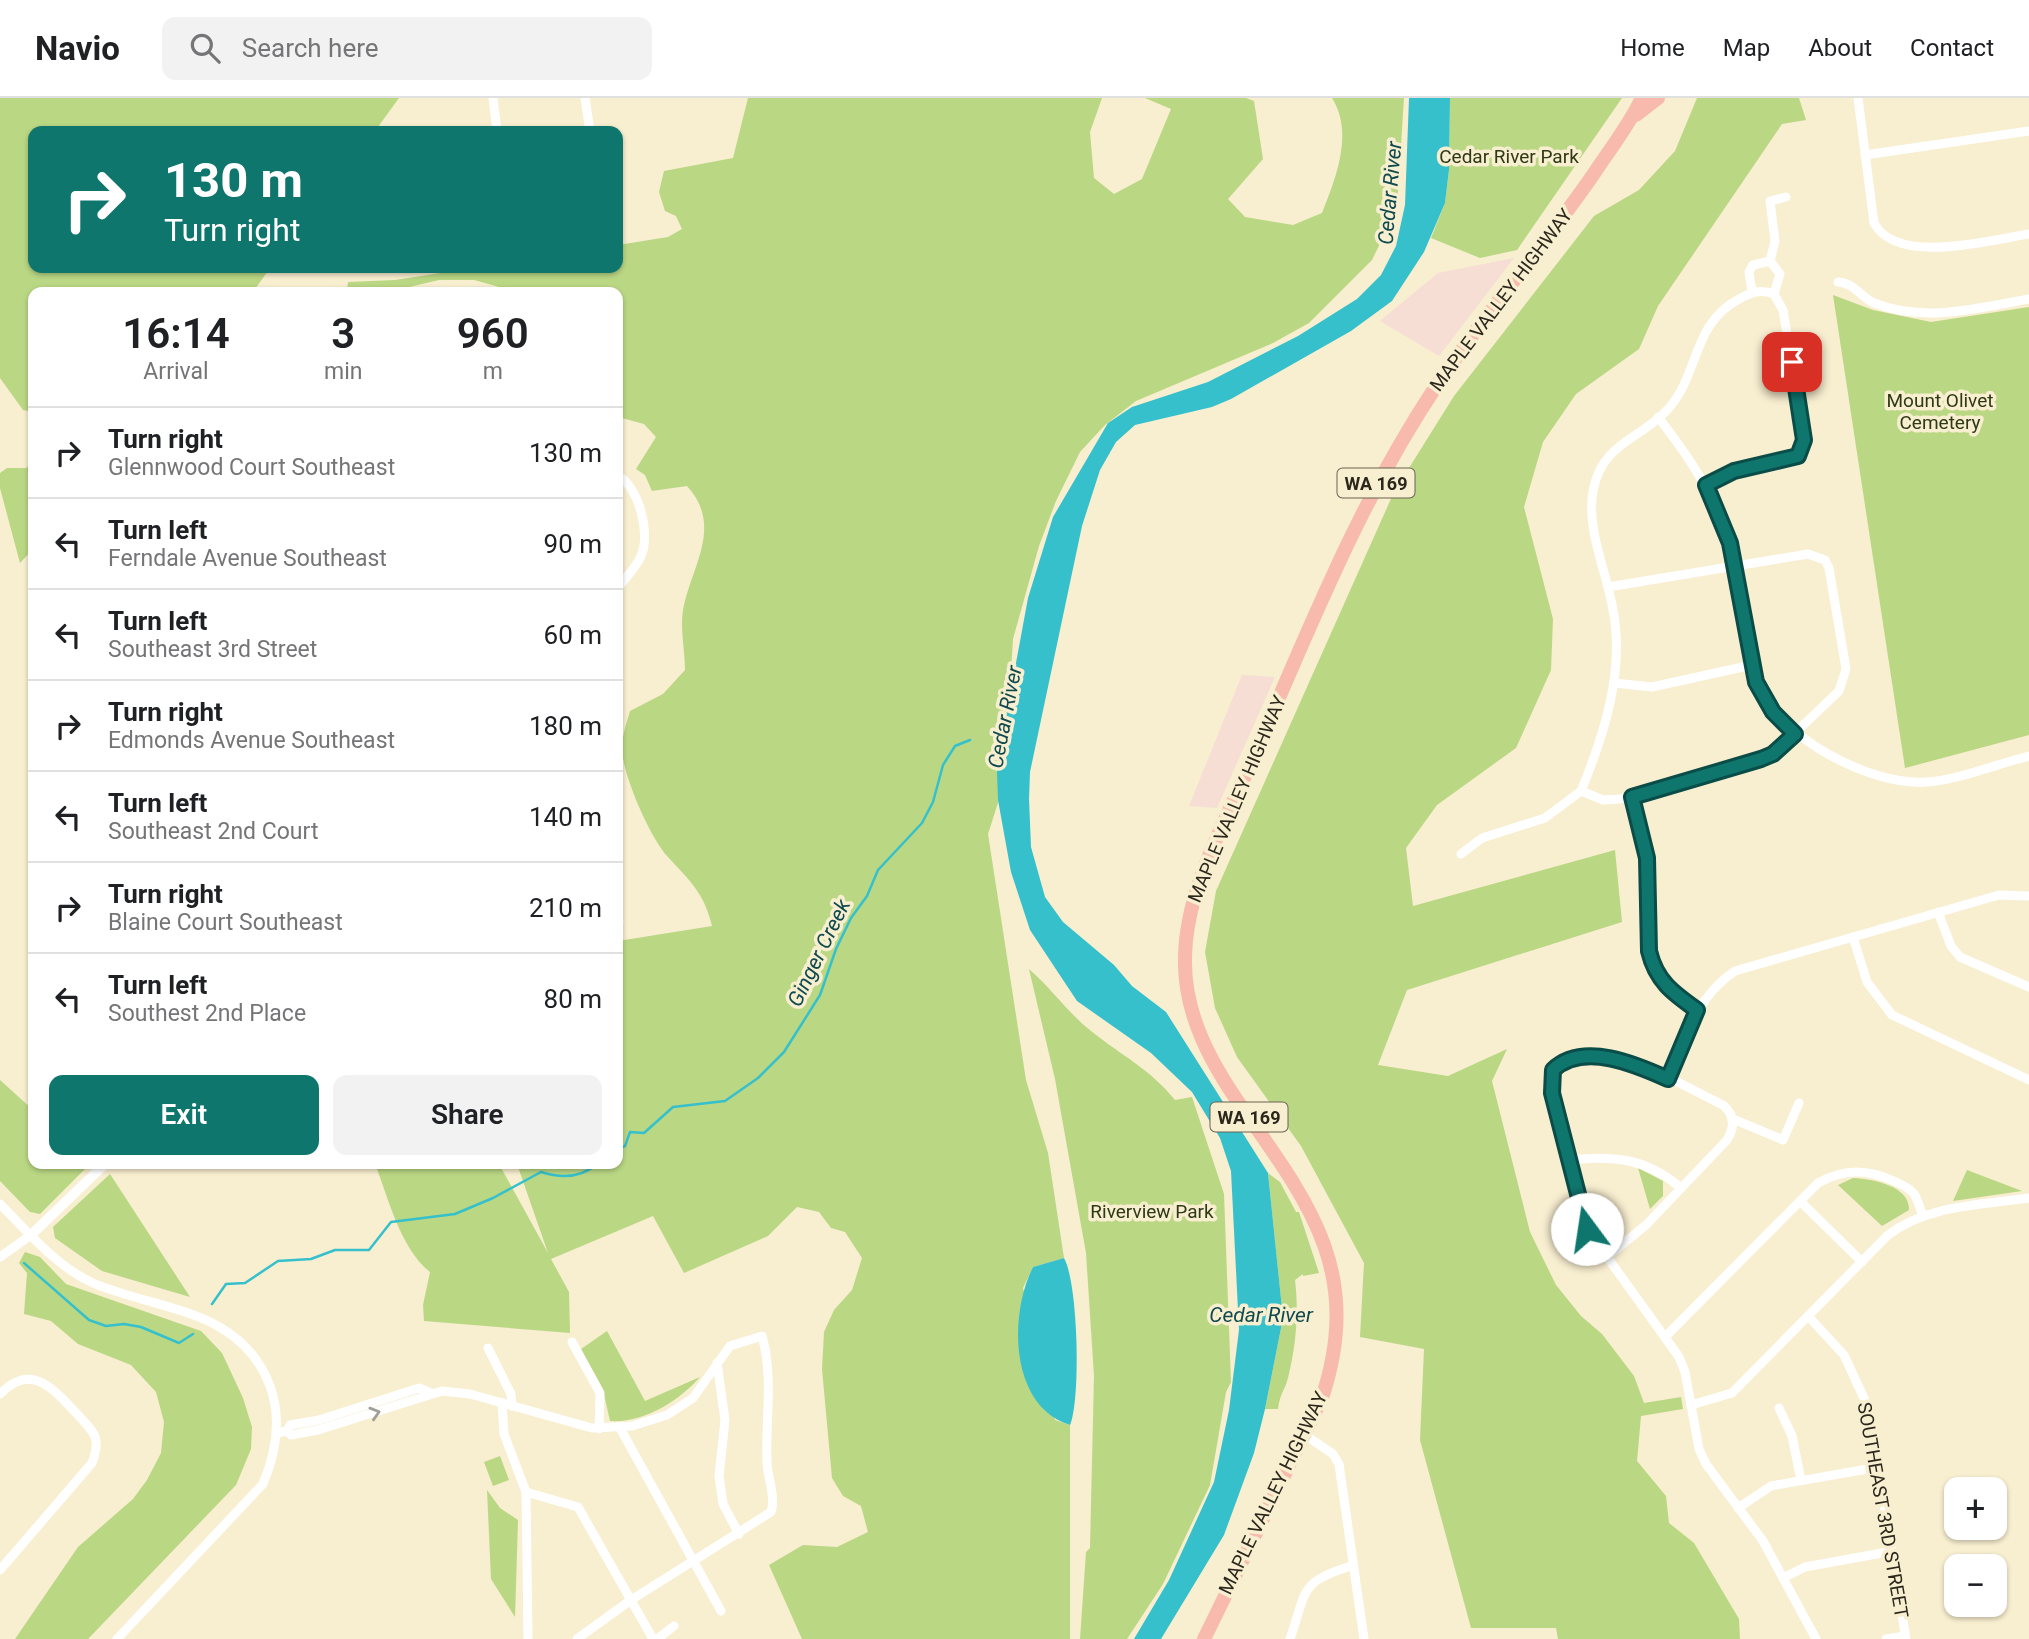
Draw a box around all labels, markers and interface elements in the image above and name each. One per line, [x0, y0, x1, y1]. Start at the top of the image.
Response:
search box [162, 17, 652, 80]
text: Navio [35, 29, 120, 68]
icon: search [186, 29, 224, 67]
text: Search here [242, 33, 379, 63]
text: Home [1620, 34, 1685, 62]
text: Map [1723, 34, 1770, 62]
text: About [1808, 34, 1872, 62]
text: Contact [1910, 34, 1994, 62]
water label: Cedar River [1374, 139, 1407, 246]
park label: Cedar River Park [1439, 145, 1579, 168]
text: 130 m [164, 152, 303, 209]
icon: right [49, 154, 140, 245]
street label: MAPLE VALLEY HIGHWAY [1425, 204, 1578, 396]
text: Turn right [164, 211, 300, 249]
text: 16:14 [122, 309, 230, 358]
text: 3 [331, 309, 355, 358]
text: 960 [457, 309, 529, 358]
pin [1762, 332, 1822, 392]
icon: arrive [1773, 343, 1811, 381]
text: Arrival [143, 358, 209, 385]
text: min [324, 358, 362, 385]
text: m [483, 358, 503, 385]
park label: Mount Olivet Cemetery [1886, 389, 1994, 434]
text: Turn right [108, 424, 223, 454]
icon: right [49, 434, 87, 472]
text: 130 m [529, 438, 602, 468]
text: Glennwood Court Southeast [108, 454, 395, 481]
road number: WA 169 [1338, 468, 1414, 498]
text: Turn left [108, 515, 207, 545]
icon: left [49, 525, 87, 563]
text: 90 m [544, 529, 602, 559]
text: Ferndale Avenue Southeast [108, 545, 387, 572]
text: Turn left [108, 606, 207, 636]
icon: left [49, 616, 87, 654]
text: 60 m [544, 620, 602, 650]
text: Southeast 3rd Street [108, 636, 317, 663]
water label: Cedar River [983, 663, 1027, 770]
street label: MAPLE VALLEY HIGHWAY [1183, 691, 1291, 906]
text: Turn right [108, 697, 223, 727]
icon: right [49, 707, 87, 745]
text: 180 m [529, 711, 602, 741]
text: Edmonds Avenue Southeast [108, 727, 395, 754]
text: Turn left [108, 788, 207, 818]
icon: left [49, 798, 87, 836]
text: 140 m [529, 802, 602, 832]
text: Southeast 2nd Court [108, 818, 318, 845]
text: Turn right [108, 879, 223, 909]
icon: right [49, 889, 87, 927]
text: 210 m [529, 893, 602, 923]
water label: Ginger Creek [783, 895, 856, 1011]
text: Blaine Court Southeast [108, 909, 343, 936]
text: Turn left [108, 970, 207, 1000]
icon: left [49, 980, 87, 1018]
text: 80 m [544, 984, 602, 1014]
text: Southest 2nd Place [108, 1000, 306, 1027]
button: Exit [49, 1075, 319, 1155]
button: Share [333, 1075, 602, 1155]
road number: WA 169 [1210, 1102, 1288, 1132]
position arrow [1550, 1192, 1624, 1266]
park label: Riverview Park [1090, 1200, 1214, 1223]
water label: Cedar River [1209, 1303, 1314, 1327]
street label: MAPLE VALLEY HIGHWAY [1214, 1387, 1332, 1598]
street label: SOUTHEAST 3RD STREET [1853, 1400, 1913, 1620]
one-way arrow [369, 1406, 381, 1421]
map controls [1944, 1477, 2007, 1617]
button: + [1944, 1477, 2007, 1540]
button: − [1944, 1554, 2007, 1617]

